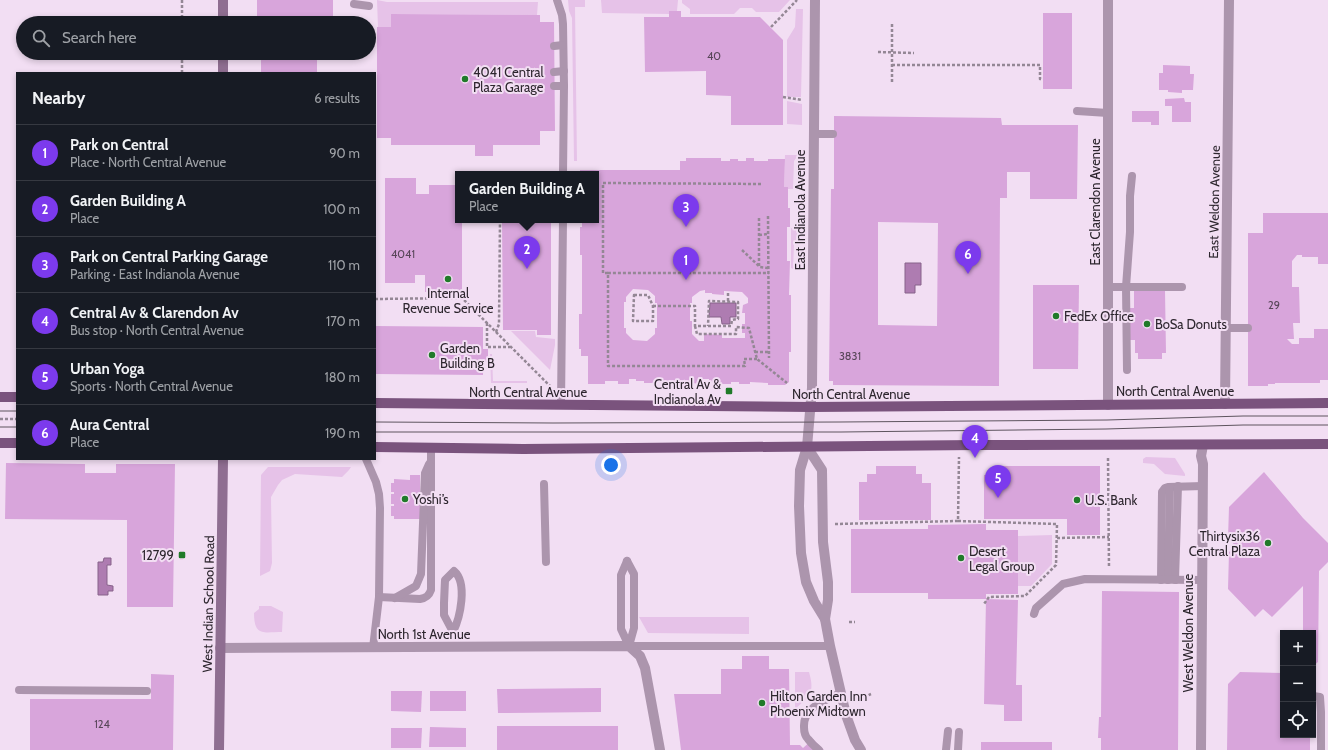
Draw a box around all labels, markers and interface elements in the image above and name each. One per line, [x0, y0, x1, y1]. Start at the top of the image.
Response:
search box [16, 16, 376, 60]
icon: search [30, 27, 52, 49]
text: Search here [62, 29, 137, 47]
house number: 40 [707, 49, 721, 63]
place label: 4041 Central Plaza Garage [473, 64, 544, 95]
marker: 4041 Central Plaza Garage [460, 74, 470, 84]
text: Nearby [32, 88, 85, 108]
text: 6 results [314, 90, 360, 106]
text: Park on Central [70, 136, 168, 154]
street label: East Clarendon Avenue [1087, 138, 1103, 266]
text: 1 [43, 145, 47, 161]
text: 90 m [329, 145, 360, 161]
street label: East Weldon Avenue [1205, 145, 1223, 259]
street label: East Indianola Avenue [792, 149, 808, 270]
text: Place · North Central Avenue [70, 154, 226, 170]
popup [455, 171, 599, 223]
text: Garden Building A [469, 180, 585, 198]
text: Garden Building A [70, 192, 186, 210]
pin: 3 [673, 194, 699, 227]
text: Place [469, 198, 498, 214]
text: 2 [42, 201, 48, 217]
text: 100 m [323, 201, 360, 217]
text: Place [70, 210, 99, 226]
pin: 2 [514, 236, 540, 269]
pin: 6 [955, 241, 981, 274]
house number: 4041 [391, 247, 415, 261]
pin: 1 [673, 247, 699, 280]
text: Park on Central Parking Garage [70, 248, 268, 266]
text: 3 [41, 257, 49, 273]
text: 110 m [328, 257, 360, 273]
text: Parking · East Indianola Avenue [70, 266, 240, 282]
marker: Internal Revenue Service [443, 274, 453, 284]
place label: Internal Revenue Service [403, 285, 494, 316]
house number: 29 [1268, 298, 1280, 312]
text: Central Av & Clarendon Av [70, 304, 239, 322]
place label: FedEx Office [1064, 308, 1134, 324]
marker: FedEx Office [1051, 311, 1061, 321]
text: 4 [41, 313, 49, 329]
text: 170 m [326, 313, 360, 329]
place label: BoSa Donuts [1155, 316, 1227, 332]
marker: BoSa Donuts [1142, 319, 1152, 329]
text: Bus stop · North Central Avenue [70, 322, 244, 338]
place label: Garden Building B [440, 340, 495, 371]
house number: 3831 [839, 349, 861, 363]
marker: Garden Building B [427, 350, 437, 360]
text: Urban Yoga [70, 360, 145, 378]
text: 5 [42, 369, 48, 385]
text: 180 m [324, 369, 360, 385]
place label: Central Av & Indianola Av [654, 376, 722, 407]
text: Sports · North Central Avenue [70, 378, 233, 394]
street label: North Central Avenue [1116, 383, 1234, 399]
street label: North Central Avenue [469, 384, 587, 400]
marker: Central Av & Indianola Av [724, 386, 734, 396]
street label: North Central Avenue [792, 386, 910, 402]
text: Aura Central [70, 416, 149, 434]
text: 6 [41, 425, 49, 441]
text: 190 m [325, 425, 360, 441]
pin: 4 [962, 425, 988, 458]
text: Place [70, 434, 99, 450]
your location [601, 455, 621, 475]
pin: 5 [985, 465, 1011, 498]
place label: Yoshi’s [412, 491, 449, 507]
place label: U.S. Bank [1085, 492, 1137, 508]
marker: Yoshi’s [400, 494, 410, 504]
marker: U.S. Bank [1072, 495, 1082, 505]
place label: Thirtysix36 Central Plaza [1189, 528, 1261, 559]
street label: West Indian School Road [199, 535, 217, 673]
marker: Thirtysix36 Central Plaza [1263, 538, 1273, 548]
place label: Desert Legal Group [969, 543, 1035, 574]
place label: 12799 [142, 547, 174, 563]
marker: 12799 [177, 550, 187, 560]
marker: Desert Legal Group [956, 553, 966, 563]
street label: West Weldon Avenue [1180, 573, 1196, 692]
street label: North 1st Avenue [378, 626, 471, 642]
map controls [1280, 630, 1316, 738]
button: + [1280, 630, 1316, 666]
button: − [1280, 666, 1316, 702]
place label: Hilton Garden Inn Phoenix Midtown [770, 688, 867, 719]
marker: Hilton Garden Inn Phoenix Midtown [757, 698, 767, 708]
button: locate [1280, 702, 1316, 738]
house number: 124 [94, 717, 110, 731]

